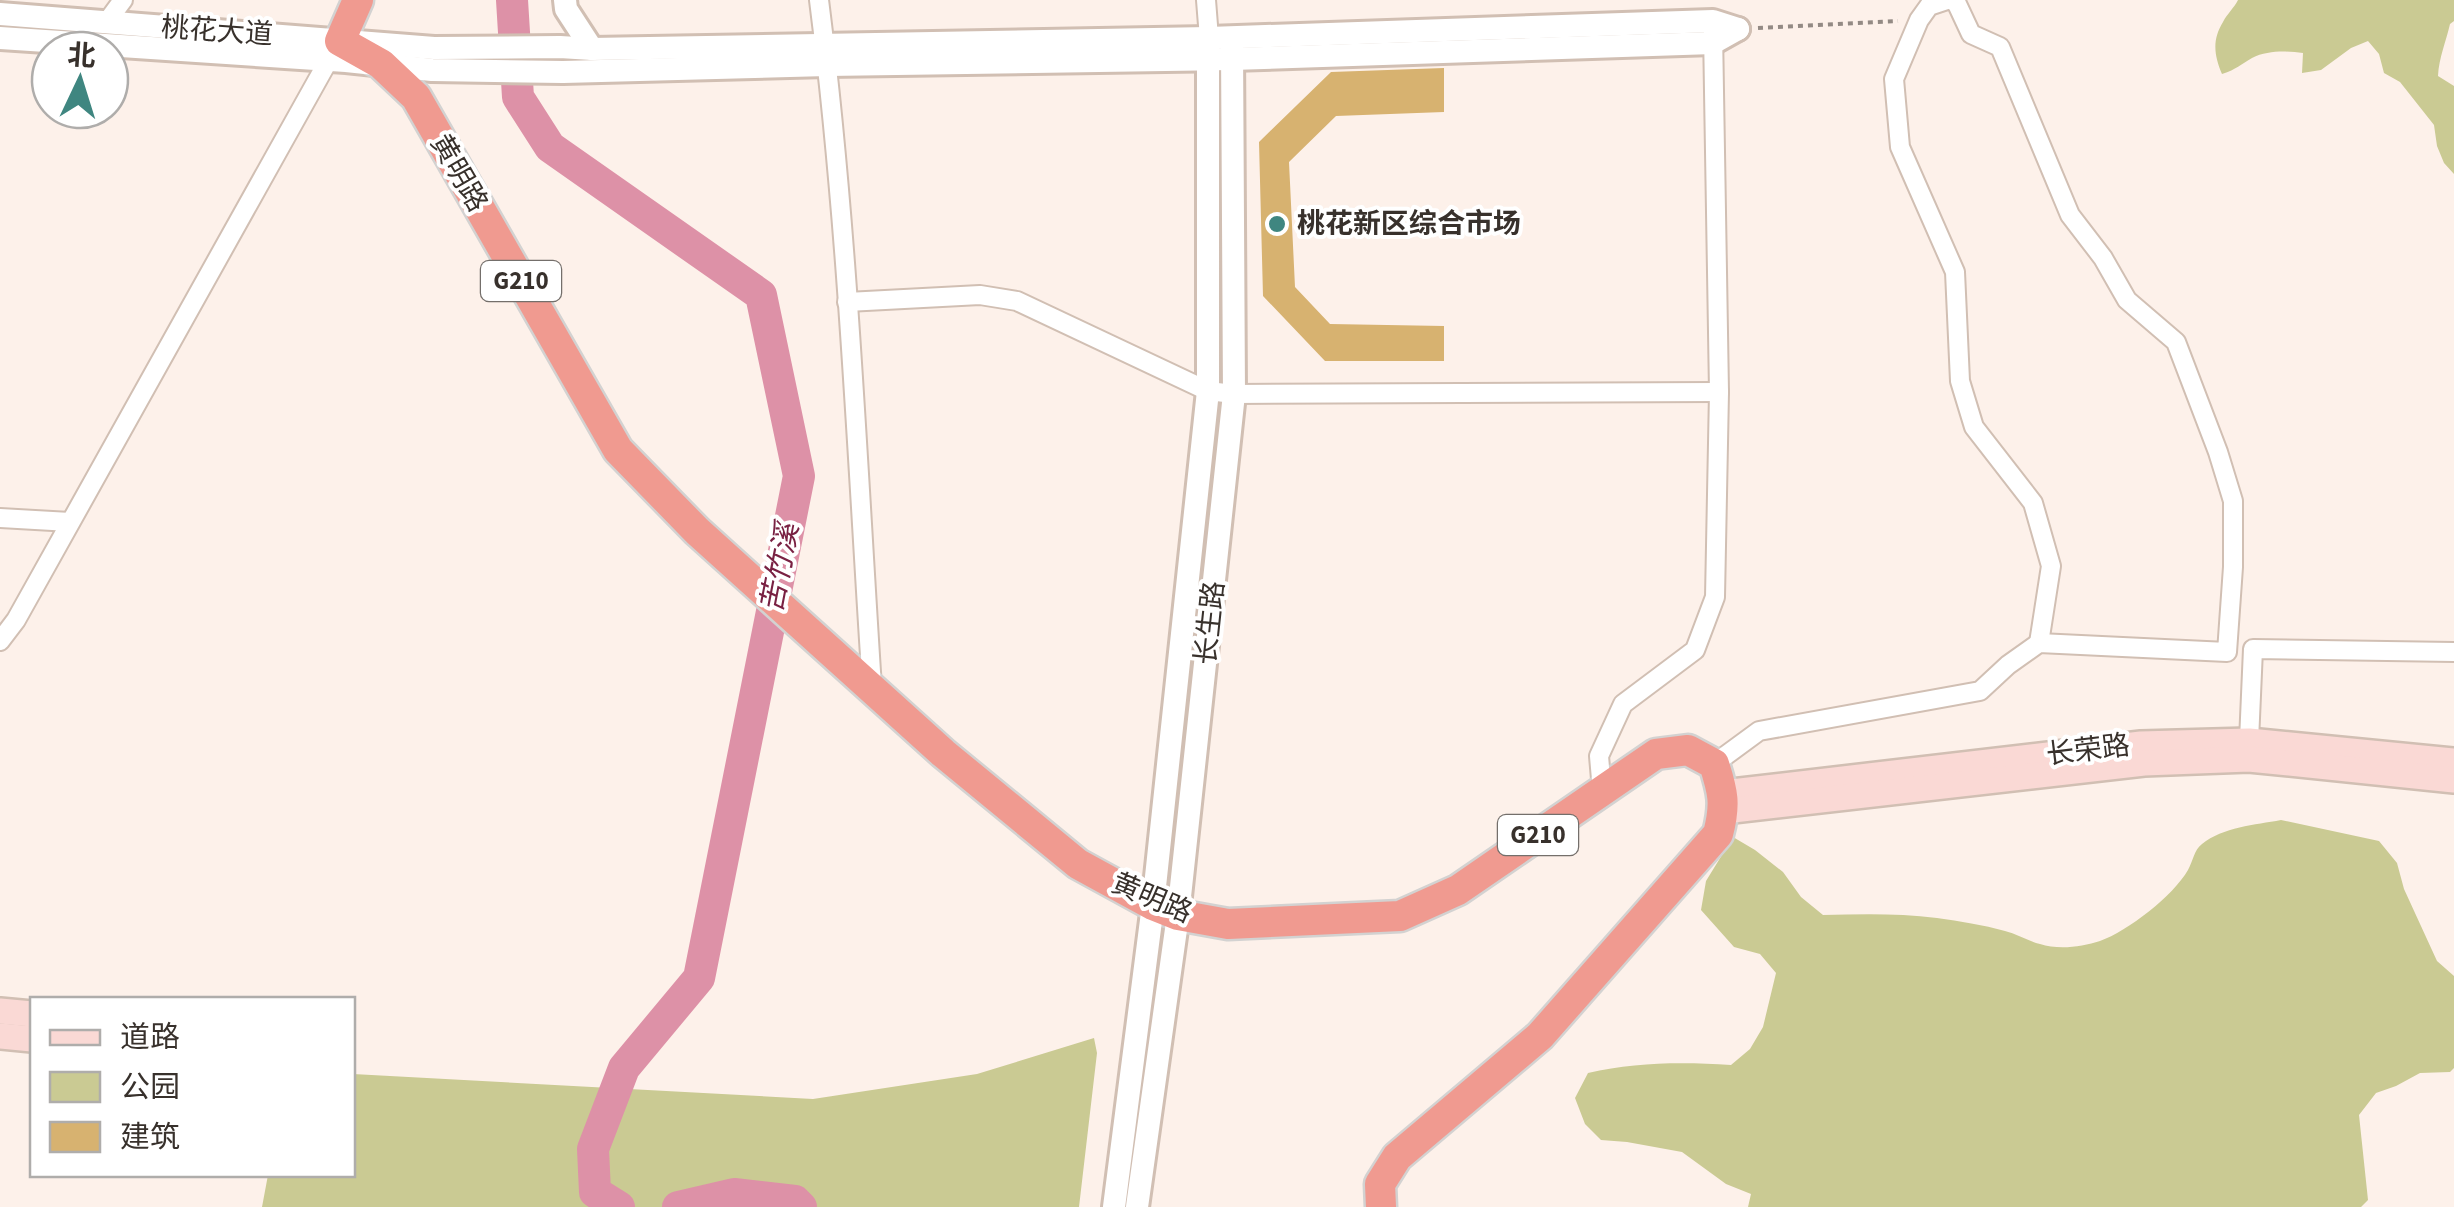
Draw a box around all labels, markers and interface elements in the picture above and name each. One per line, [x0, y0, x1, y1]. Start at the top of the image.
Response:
street label: 桃花大道 [160, 7, 274, 55]
north arrow [30, 30, 130, 130]
text: 北 [66, 35, 97, 77]
street label: 黄明路 [421, 127, 497, 219]
place label: 桃花新区综合市场 [1297, 204, 1521, 244]
marker: 桃花新区综合市场 [1266, 213, 1288, 235]
road number: G210 [481, 261, 561, 301]
water label: 苦竹溪 [750, 517, 810, 616]
street label: 长生路 [1186, 579, 1234, 667]
street label: 长荣路 [2044, 725, 2132, 775]
road number: G210 [1498, 815, 1578, 855]
street label: 黄明路 [1106, 863, 1198, 933]
legend [30, 997, 355, 1177]
text: 道路 [120, 1016, 180, 1059]
text: 公园 [120, 1066, 180, 1109]
text: 建筑 [120, 1116, 180, 1159]

